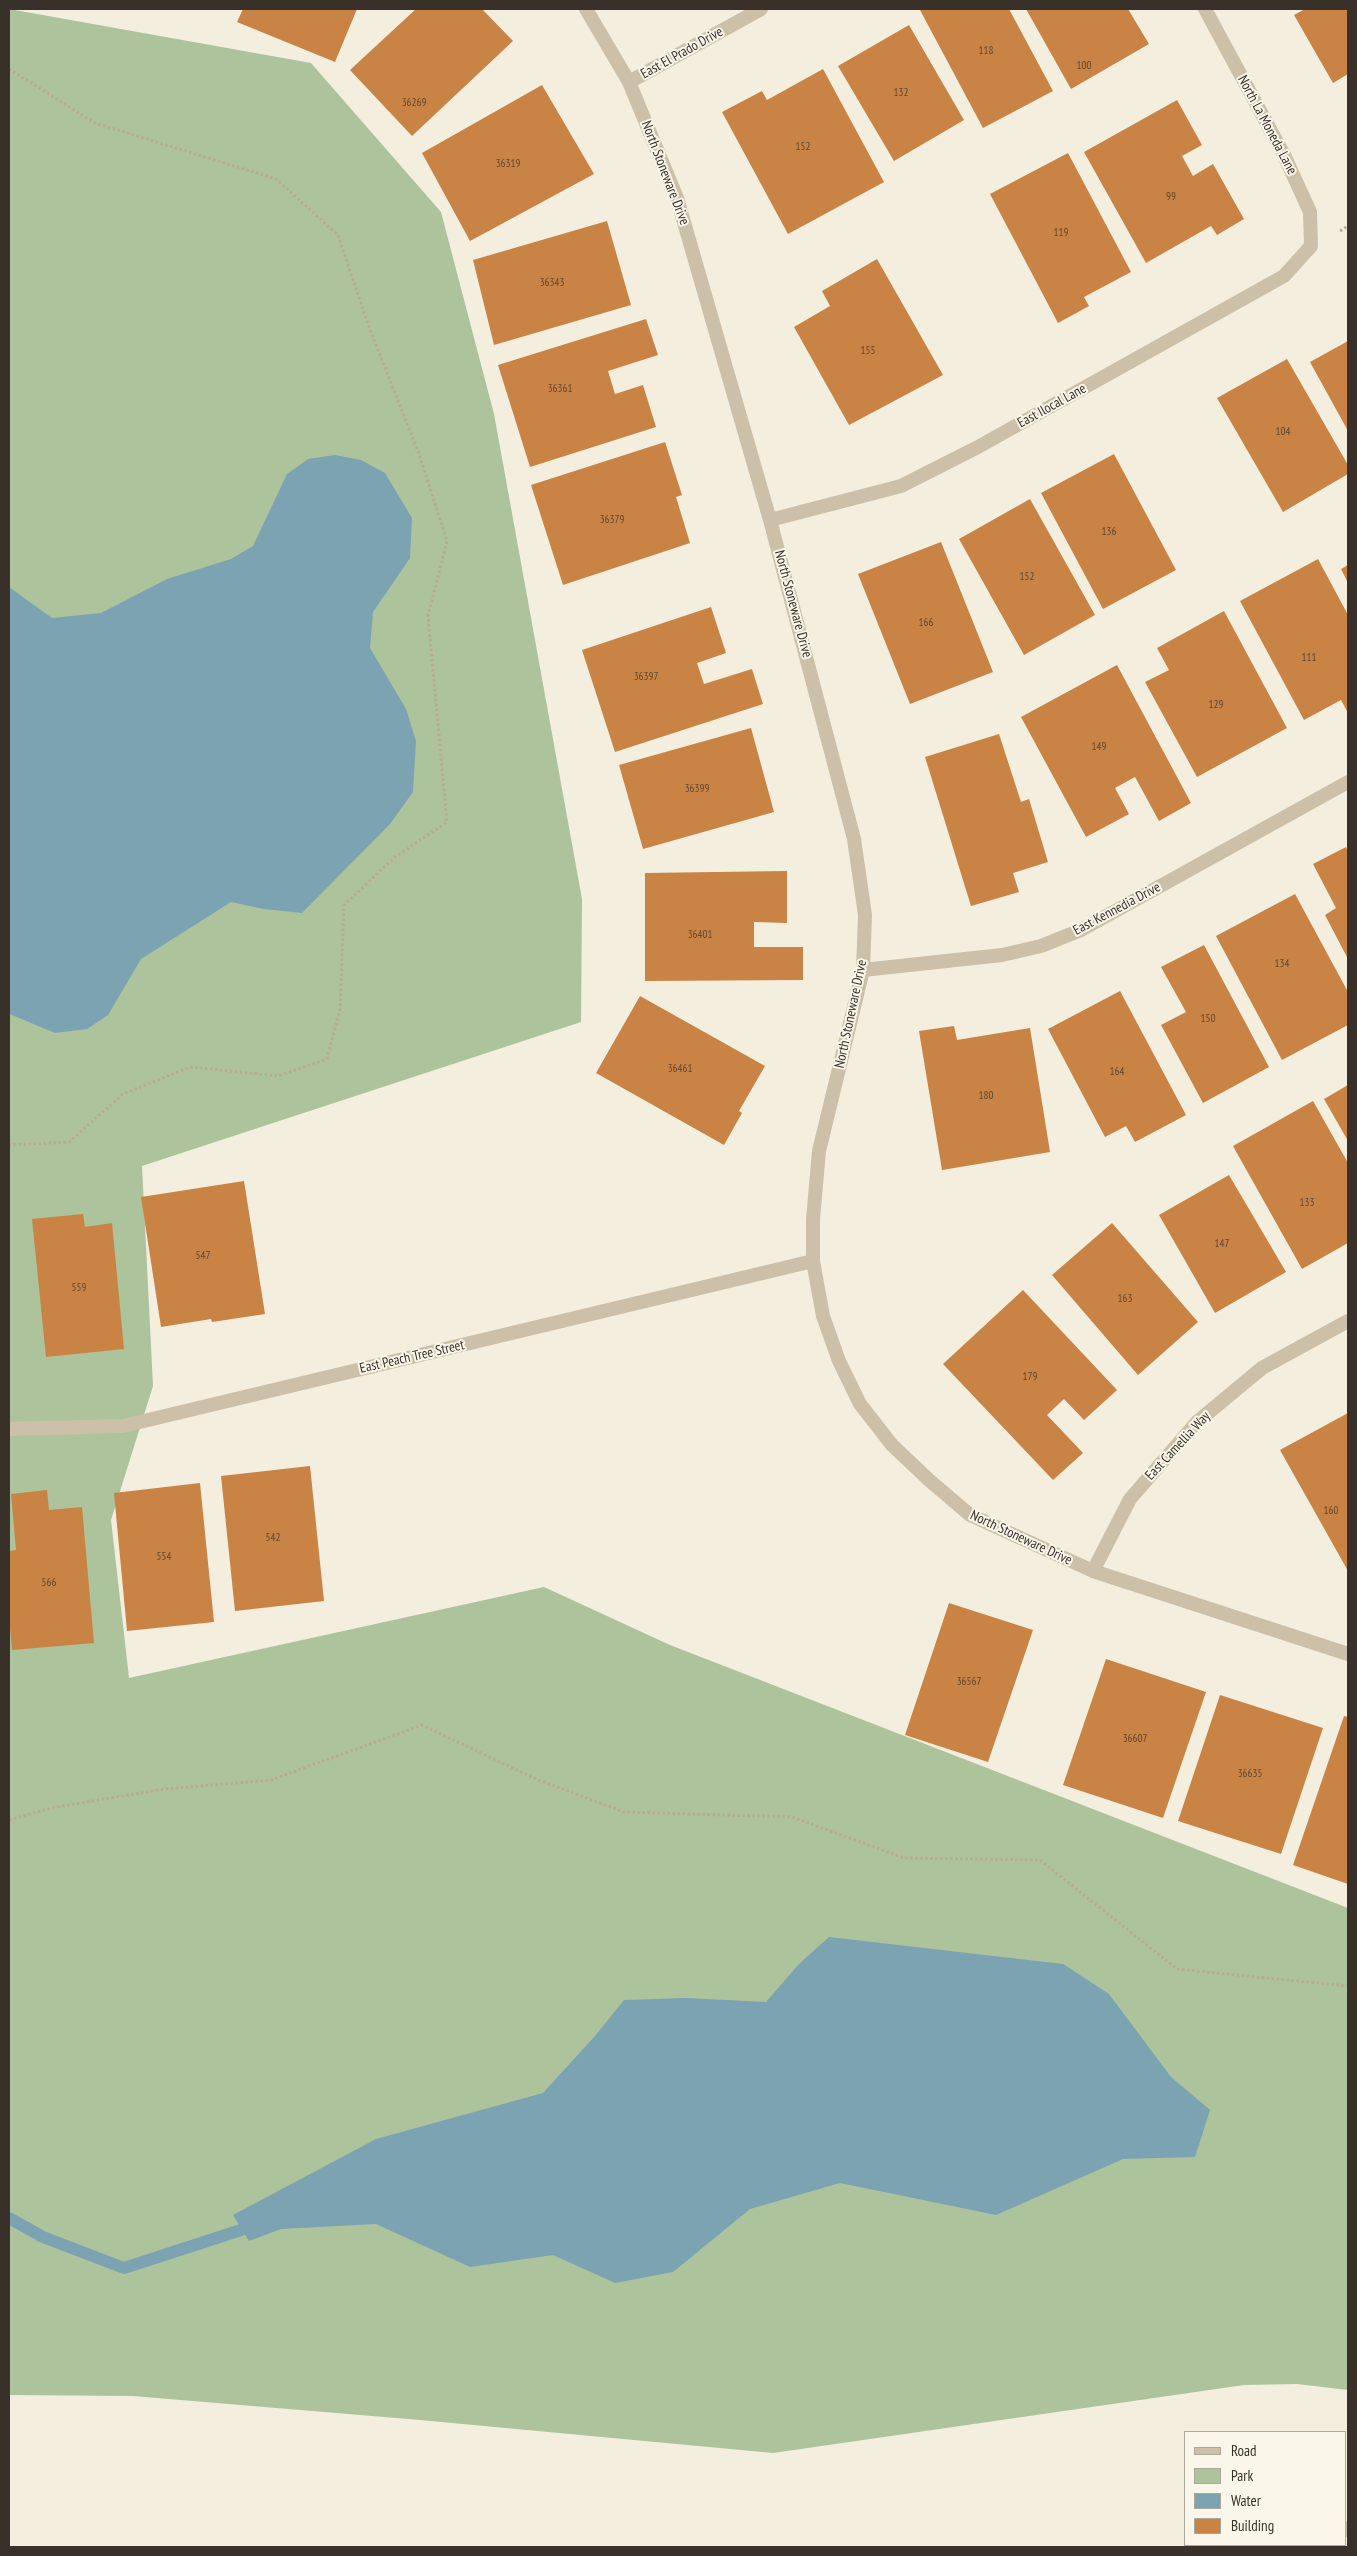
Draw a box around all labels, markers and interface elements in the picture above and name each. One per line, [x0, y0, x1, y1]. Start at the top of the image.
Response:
street label: East El Prado Drive [638, 24, 726, 82]
house number: 118 [979, 44, 993, 58]
house number: 100 [1077, 59, 1091, 73]
street label: North La Moneda Lane [1234, 73, 1300, 177]
house number: 132 [894, 86, 908, 100]
house number: 36269 [402, 96, 426, 110]
street label: North Stoneware Drive [637, 119, 693, 227]
house number: 152 [796, 140, 810, 154]
house number: 36319 [496, 157, 520, 171]
house number: 99 [1166, 190, 1176, 204]
house number: 119 [1054, 226, 1068, 240]
house number: 36343 [540, 276, 564, 290]
house number: 155 [861, 344, 875, 358]
street label: East Ilocal Lane [1015, 380, 1089, 432]
house number: 36361 [548, 382, 572, 396]
house number: 104 [1276, 425, 1290, 439]
house number: 36379 [600, 513, 624, 527]
house number: 136 [1102, 525, 1116, 539]
street label: North Stoneware Drive [771, 549, 815, 659]
house number: 152 [1020, 570, 1034, 584]
house number: 166 [919, 616, 933, 630]
house number: 111 [1302, 651, 1316, 665]
house number: 36397 [634, 670, 658, 684]
house number: 129 [1209, 698, 1223, 712]
house number: 149 [1092, 740, 1106, 754]
house number: 36399 [685, 782, 709, 796]
street label: East Kennedia Drive [1070, 879, 1164, 939]
house number: 36401 [688, 928, 712, 942]
house number: 134 [1275, 957, 1289, 971]
street label: North Stoneware Drive [831, 958, 871, 1070]
house number: 150 [1201, 1012, 1215, 1026]
house number: 36461 [668, 1062, 692, 1076]
house number: 164 [1110, 1065, 1124, 1079]
house number: 180 [979, 1089, 993, 1103]
house number: 133 [1300, 1196, 1314, 1210]
house number: 147 [1215, 1237, 1229, 1251]
house number: 547 [196, 1249, 210, 1263]
house number: 559 [72, 1281, 86, 1295]
house number: 163 [1118, 1292, 1132, 1306]
street label: East Peach Tree Street [358, 1337, 466, 1377]
house number: 179 [1023, 1370, 1037, 1384]
street label: East Camellia Way [1142, 1408, 1214, 1484]
house number: 160 [1324, 1504, 1338, 1518]
street label: North Stoneware Drive [968, 1507, 1074, 1569]
house number: 542 [266, 1531, 280, 1545]
house number: 554 [157, 1550, 171, 1564]
house number: 566 [42, 1576, 56, 1590]
house number: 36567 [957, 1675, 981, 1689]
house number: 36607 [1123, 1732, 1147, 1746]
house number: 36635 [1238, 1767, 1262, 1781]
legend [1184, 2431, 1347, 2546]
text: Road [1231, 2441, 1257, 2460]
text: Park [1231, 2466, 1253, 2485]
text: Water [1231, 2491, 1261, 2510]
text: Building [1231, 2516, 1274, 2535]

